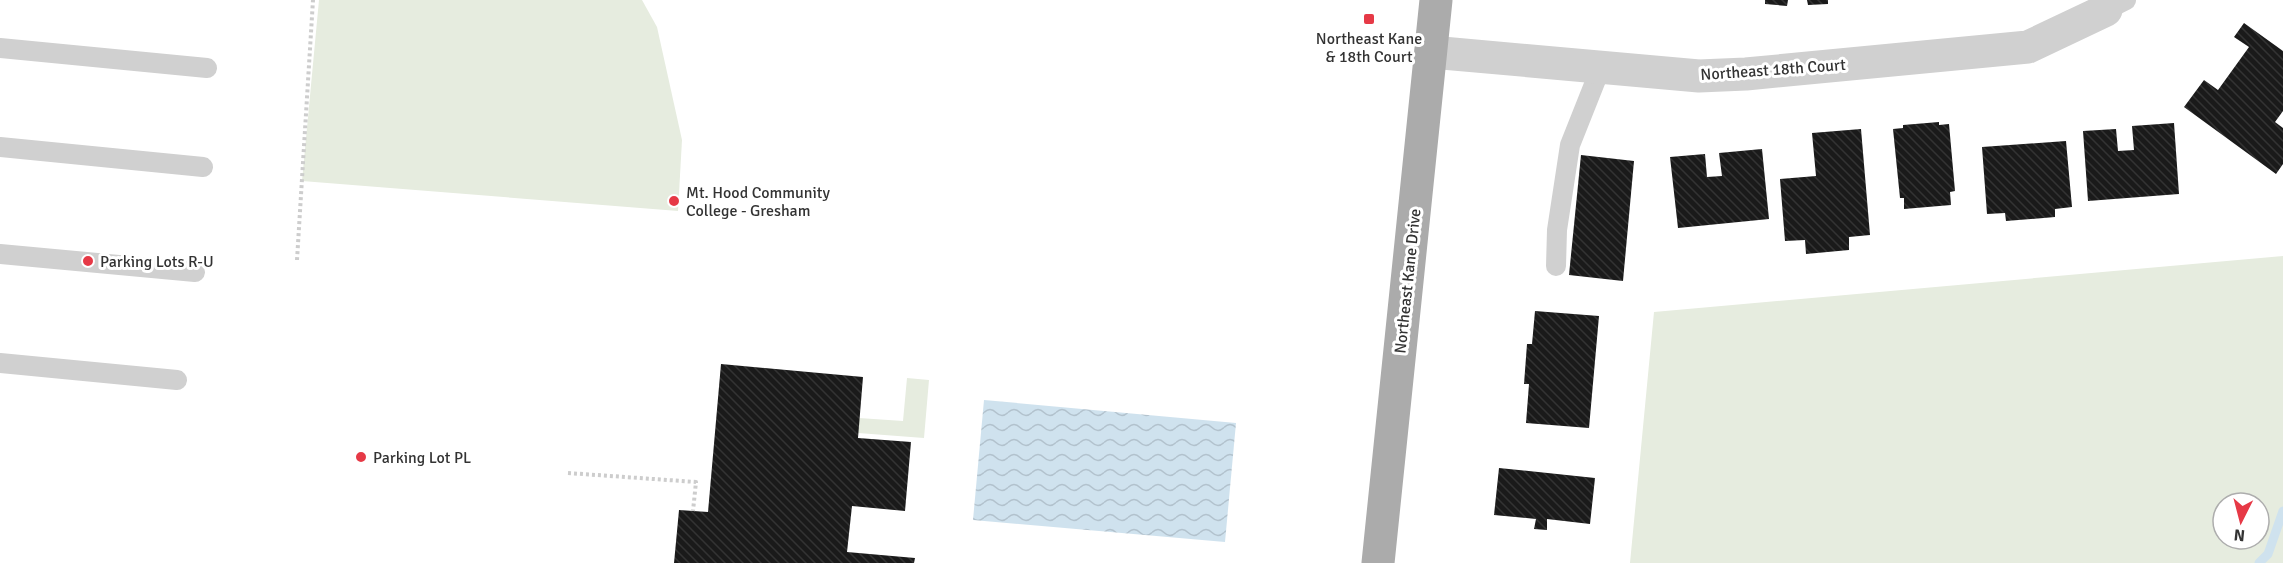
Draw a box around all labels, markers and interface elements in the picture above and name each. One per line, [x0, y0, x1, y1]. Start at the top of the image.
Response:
marker: Northeast Kane & 18th Court [1362, 12, 1376, 26]
place label: Northeast Kane & 18th Court [1316, 29, 1422, 67]
street label: Northeast 18th Court [1700, 55, 1847, 85]
place label: Mt. Hood Community College - Gresham [686, 183, 830, 221]
marker: Mt. Hood Community College - Gresham [667, 194, 681, 208]
street label: Northeast Kane Drive [1390, 208, 1426, 355]
place label: Parking Lots R-U [100, 252, 214, 272]
marker: Parking Lots R-U [81, 254, 95, 268]
place label: Parking Lot PL [373, 448, 471, 468]
marker: Parking Lot PL [354, 450, 368, 464]
north arrow [2211, 491, 2271, 551]
text: N [2233, 524, 2246, 545]

